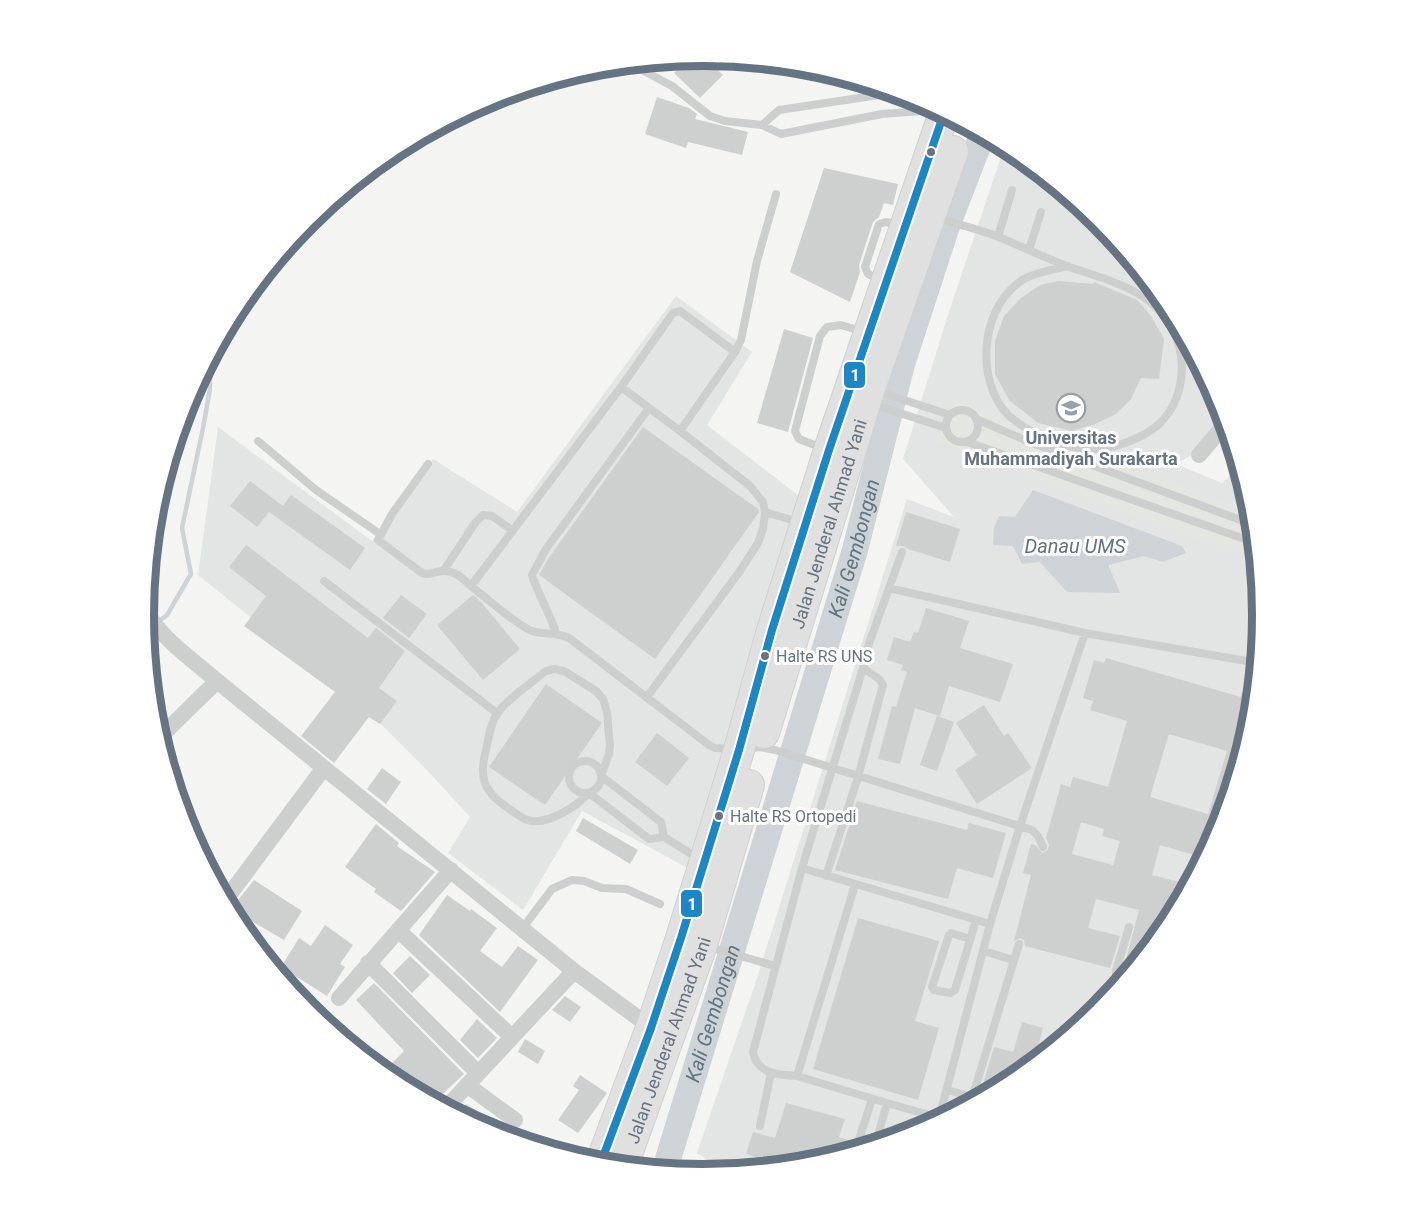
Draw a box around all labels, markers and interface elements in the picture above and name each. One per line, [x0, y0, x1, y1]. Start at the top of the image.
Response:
unlabelled marker [925, 146, 937, 158]
line badge: 1 [843, 361, 866, 389]
text: 1 [850, 366, 860, 385]
school or university icon: Universitas Muhammadiyah Surakarta [1055, 392, 1087, 424]
street label: Jalan Jenderal Ahmad Yani [786, 416, 870, 631]
place label: Universitas Muhammadiyah Surakarta [964, 427, 1178, 469]
water label: Kali Gembongan [823, 477, 884, 620]
water label: Danau UMS [1024, 534, 1126, 558]
place label: Halte RS UNS [776, 647, 872, 666]
marker: Halte RS UNS [759, 650, 771, 662]
place label: Halte RS Ortopedi [730, 807, 856, 826]
marker: Halte RS Ortopedi [713, 810, 725, 822]
line badge: 1 [680, 889, 703, 918]
text: 1 [687, 895, 697, 914]
street label: Jalan Jenderal Ahmad Yani [621, 934, 714, 1146]
water label: Kali Gembongan [680, 942, 745, 1085]

